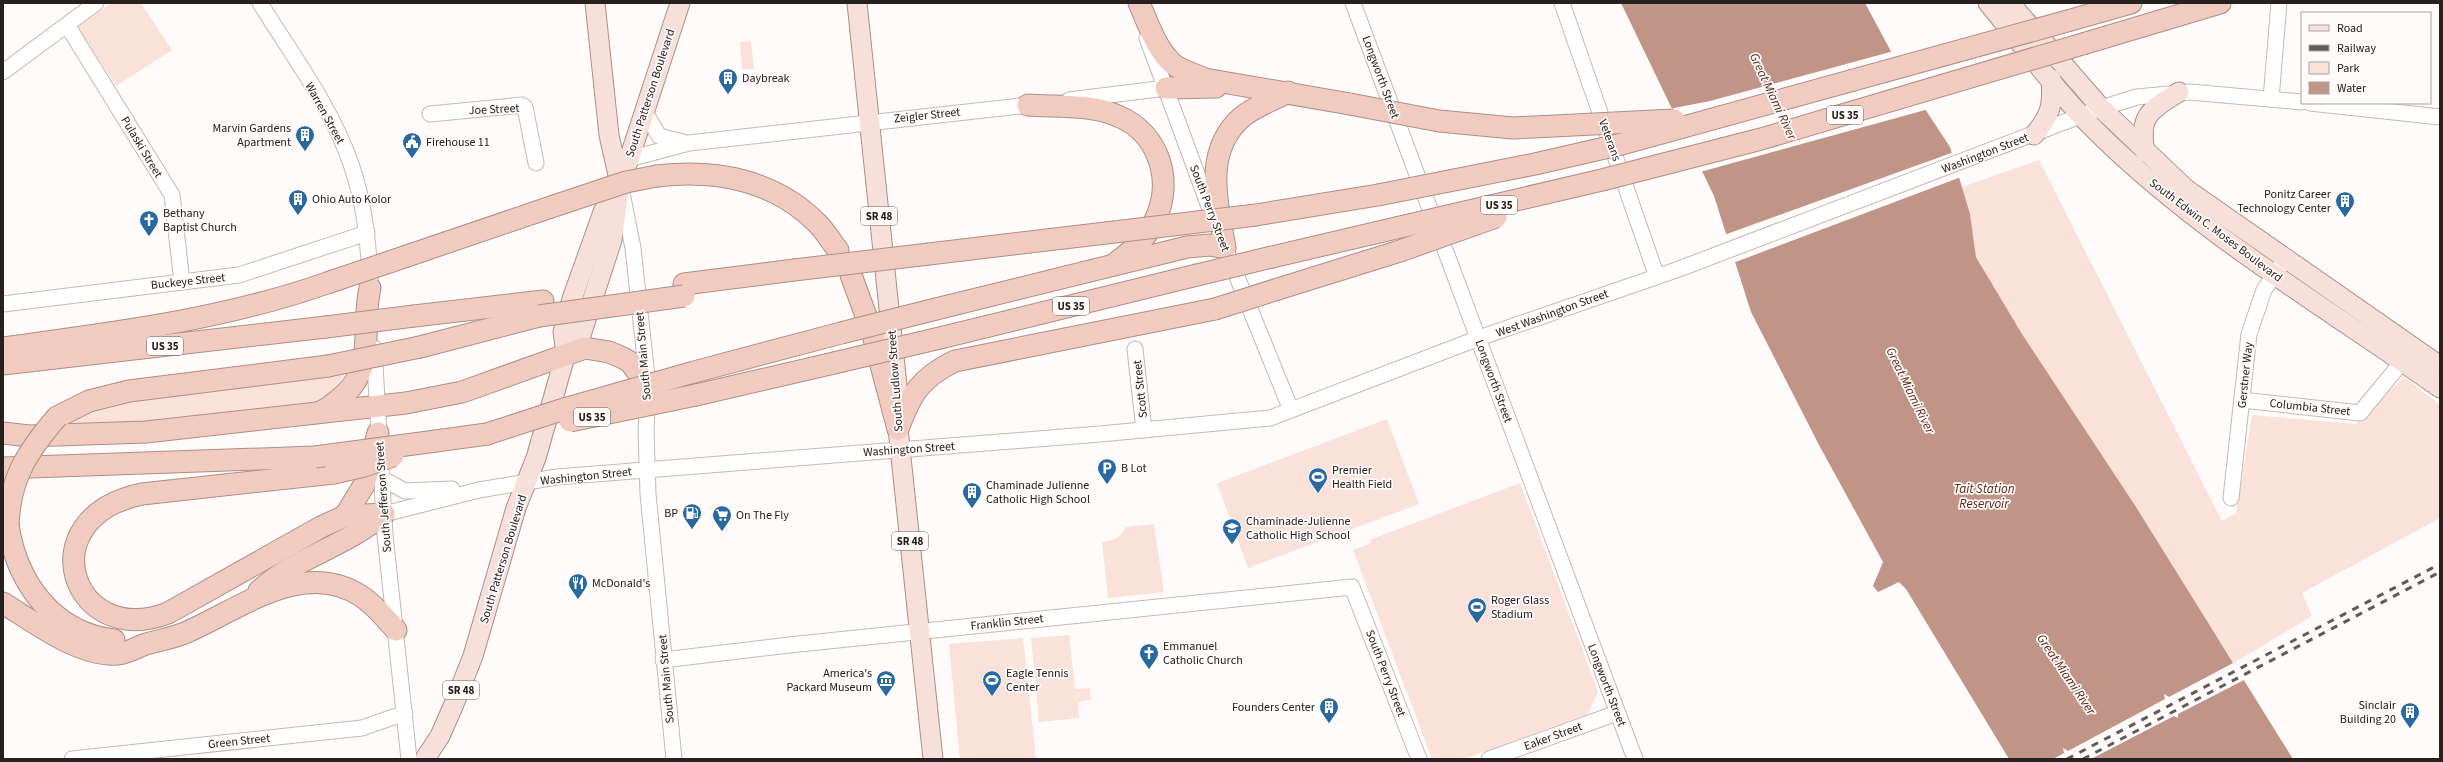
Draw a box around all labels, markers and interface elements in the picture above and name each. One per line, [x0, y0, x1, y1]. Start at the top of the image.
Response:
legend [2301, 12, 2431, 104]
text: Road [2337, 20, 2363, 37]
street label: South Patterson Boulevard [622, 27, 679, 160]
street label: Longworth Street [1358, 33, 1403, 121]
text: Railway [2337, 40, 2376, 57]
water label: Great Miami River [1745, 50, 1801, 143]
text: Park [2337, 60, 2359, 77]
building icon: Daybreak [717, 67, 739, 95]
place label: Daybreak [742, 70, 790, 87]
street label: Warren Street [301, 79, 349, 147]
text: Water [2337, 80, 2367, 97]
street label: Joe Street [468, 100, 520, 119]
street label: Zeigler Street [893, 104, 961, 127]
road number: US 35 [1827, 106, 1863, 124]
street label: Pulaski Street [117, 113, 167, 181]
street label: Veterans [1594, 117, 1625, 163]
place label: Marvin Gardens Apartment [213, 120, 291, 151]
building icon: Marvin Gardens Apartment [294, 124, 316, 152]
street label: Washington Street [1939, 129, 2031, 178]
public building icon: Firehouse 11 [401, 131, 423, 159]
place label: Firehouse 11 [426, 134, 490, 151]
street label: South Perry Street [1185, 162, 1234, 254]
street label: South Edwin C. Moses Boulevard [2146, 175, 2286, 286]
place label: Ponitz Career Technology Center [2237, 186, 2332, 217]
building icon: Ohio Auto Kolor [287, 188, 309, 216]
building icon: Ponitz Career Technology Center [2334, 190, 2356, 218]
place label: Ohio Auto Kolor [312, 191, 392, 208]
road number: US 35 [1481, 196, 1517, 214]
place label: Bethany Baptist Church [163, 205, 237, 236]
road number: SR 48 [861, 207, 897, 225]
church icon: Bethany Baptist Church [138, 209, 160, 237]
street label: Buckeye Street [150, 269, 226, 294]
street label: West Washington Street [1494, 285, 1611, 342]
road number: US 35 [1053, 297, 1089, 315]
street label: South Main Street [631, 311, 656, 401]
street label: South Ludlow Street [883, 330, 908, 432]
road number: US 35 [147, 337, 183, 355]
street label: Longworth Street [1471, 337, 1516, 425]
street label: Gerstner Way [2234, 341, 2257, 409]
water label: Great Miami River [1881, 344, 1939, 437]
street label: Scott Street [1129, 359, 1152, 419]
street label: Columbia Street [2269, 395, 2351, 420]
road number: US 35 [574, 408, 610, 426]
street label: Washington Street [863, 438, 955, 461]
street label: South Jefferson Street [371, 441, 396, 553]
parking icon: B Lot [1096, 457, 1118, 485]
place label: B Lot [1121, 460, 1147, 477]
place label: Premier Health Field [1332, 462, 1392, 493]
street label: Washington Street [539, 463, 633, 490]
sports icon: Premier Health Field [1307, 466, 1329, 494]
place label: Chaminade Julienne Catholic High School [986, 477, 1090, 508]
water label: Tait Station Reservoir [1954, 480, 2015, 513]
building icon: Chaminade Julienne Catholic High School [961, 481, 983, 509]
street label: South Patterson Boulevard [476, 493, 531, 626]
fuel station icon: BP [681, 502, 703, 530]
supermarket icon: On The Fly [711, 504, 733, 532]
place label: BP [664, 505, 678, 522]
place label: On The Fly [736, 507, 789, 524]
place label: Chaminade-Julienne Catholic High School [1246, 513, 1351, 544]
school or university icon: Chaminade-Julienne Catholic High School [1221, 517, 1243, 545]
road number: SR 48 [892, 532, 928, 550]
restaurant icon: McDonald's [567, 572, 589, 600]
place label: McDonald's [592, 575, 650, 592]
place label: Roger Glass Stadium [1491, 592, 1549, 623]
sports icon: Roger Glass Stadium [1466, 596, 1488, 624]
street label: Franklin Street [970, 610, 1044, 635]
street label: South Perry Street [1361, 627, 1410, 719]
water label: Great Miami River [2032, 631, 2100, 719]
street label: South Main Street [654, 634, 679, 724]
place label: Emmanuel Catholic Church [1163, 638, 1243, 669]
street label: Longworth Street [1583, 641, 1630, 729]
church icon: Emmanuel Catholic Church [1138, 642, 1160, 670]
place label: America's Packard Museum [787, 665, 872, 696]
place label: Eagle Tennis Center [1006, 665, 1069, 696]
museum icon: America's Packard Museum [875, 669, 897, 697]
sports icon: Eagle Tennis Center [981, 669, 1003, 697]
road number: SR 48 [443, 681, 479, 699]
building icon: Founders Center [1318, 696, 1340, 724]
place label: Sinclair Building 20 [2340, 697, 2397, 728]
place label: Founders Center [1232, 699, 1316, 716]
building icon: Sinclair Building 20 [2399, 701, 2421, 729]
street label: Eaker Street [1522, 718, 1585, 755]
street label: Green Street [207, 730, 271, 753]

